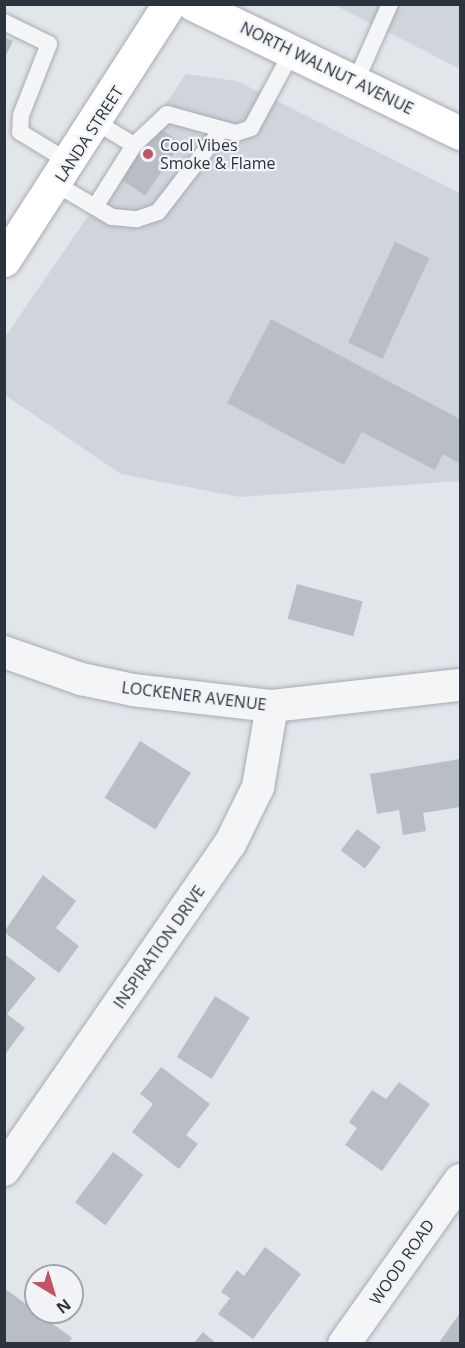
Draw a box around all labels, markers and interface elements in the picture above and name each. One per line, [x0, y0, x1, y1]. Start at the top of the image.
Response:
street label: NORTH WALNUT AVENUE [237, 18, 417, 118]
street label: LANDA STREET [51, 82, 127, 186]
place label: Cool Vibes Smoke & Flame [160, 135, 276, 173]
marker: Cool Vibes Smoke & Flame [141, 147, 155, 161]
street label: LOCKENER AVENUE [121, 678, 267, 714]
street label: INSPIRATION DRIVE [109, 882, 209, 1012]
street label: WOOD ROAD [366, 1216, 438, 1308]
north arrow [24, 1264, 84, 1324]
text: N [52, 1294, 76, 1319]

